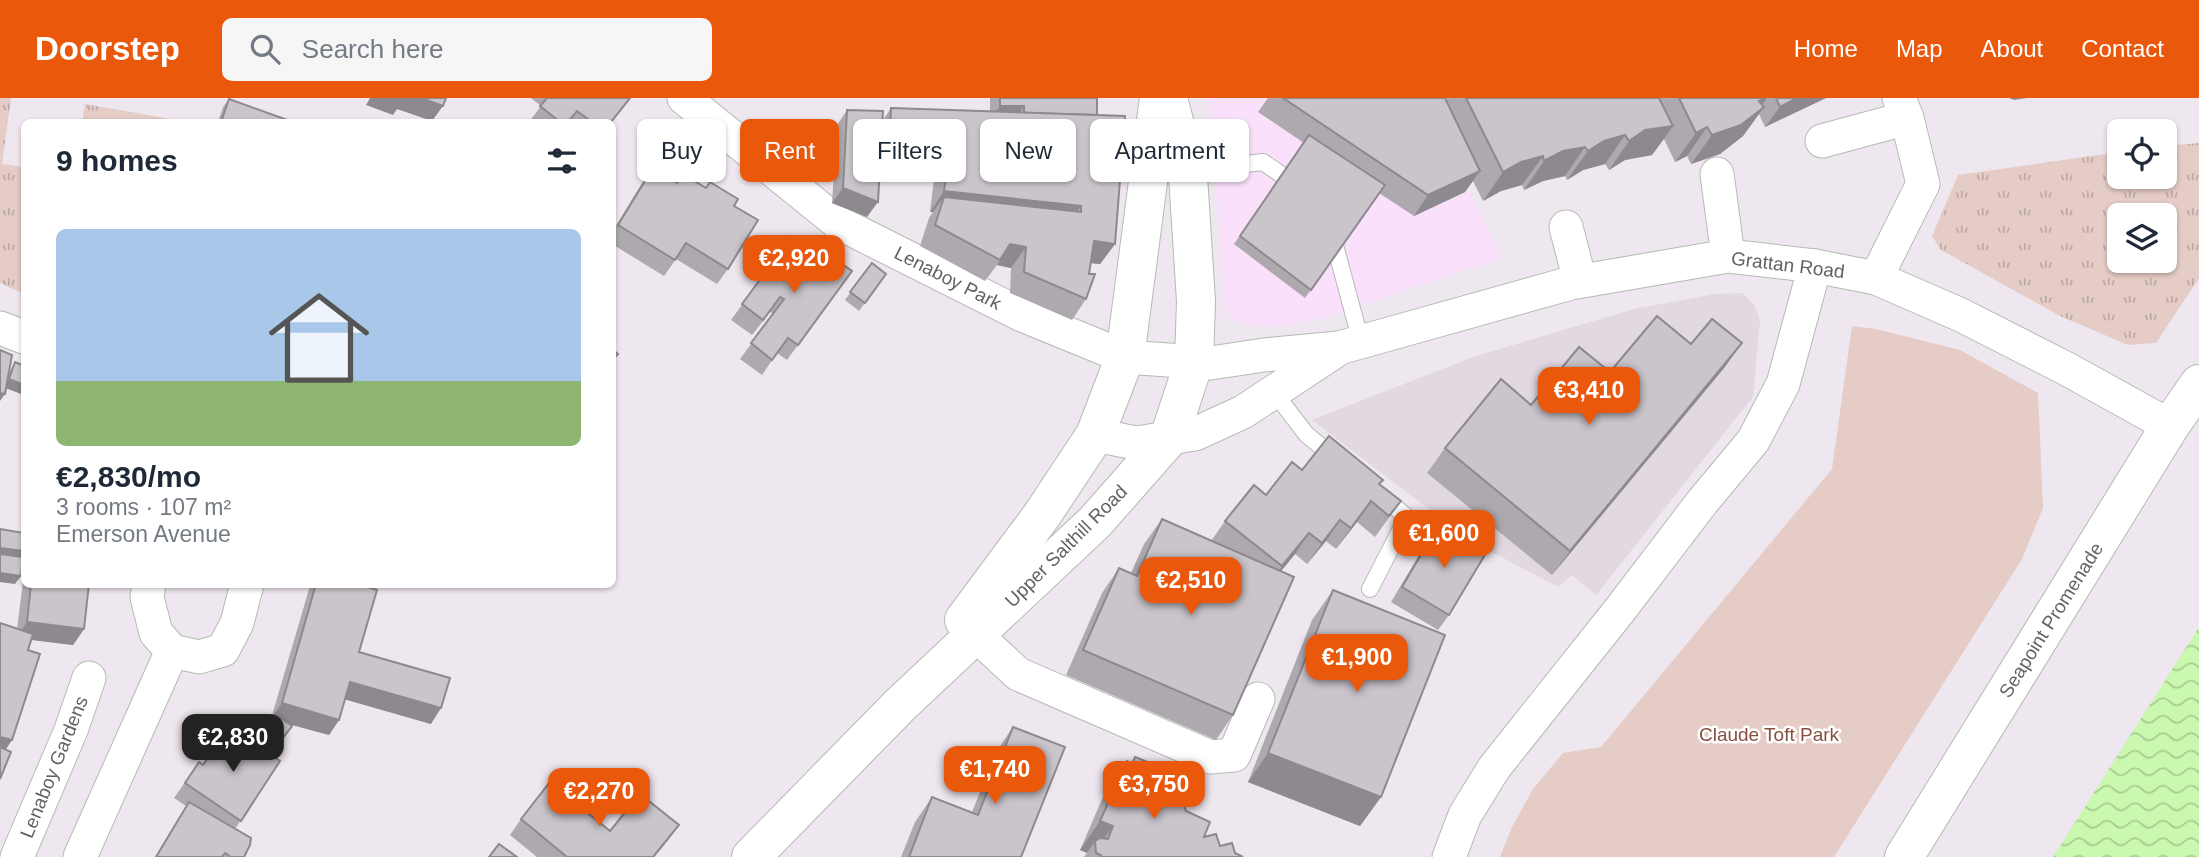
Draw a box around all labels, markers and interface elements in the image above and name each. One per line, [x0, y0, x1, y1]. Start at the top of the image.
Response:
search box [222, 18, 712, 81]
text: Doorstep [35, 30, 180, 67]
icon: search [246, 30, 284, 68]
text: Search here [302, 34, 444, 64]
text: Home [1794, 35, 1858, 62]
text: Map [1896, 35, 1943, 62]
text: About [1981, 35, 2043, 62]
text: Contact [2081, 35, 2164, 62]
chip: Buy [637, 119, 726, 182]
chip: Rent [740, 119, 839, 182]
chip: Filters [853, 119, 966, 182]
chip: New [980, 119, 1076, 182]
chip: Apartment [1090, 119, 1249, 182]
map controls [2107, 119, 2177, 273]
button: locate [2107, 119, 2177, 189]
icon: filters [543, 142, 581, 180]
text: 9 homes [56, 144, 178, 177]
button: layers [2107, 203, 2177, 273]
pin: €2,920 [737, 236, 851, 295]
street label: Lenaboy Park [891, 242, 1005, 314]
text: €2,920 [759, 245, 829, 271]
street label: Grattan Road [1730, 248, 1846, 282]
icon: home [256, 275, 382, 401]
pin: €3,410 [1532, 368, 1646, 427]
text: €3,410 [1554, 377, 1624, 403]
text: €2,830/mo [56, 460, 201, 493]
street label: Upper Salthill Road [1001, 481, 1131, 611]
text: 3 rooms · 107 m² [56, 494, 231, 520]
pin: €1,600 [1387, 510, 1501, 570]
text: €1,600 [1409, 520, 1479, 546]
text: Emerson Avenue [56, 521, 231, 547]
street label: Seapoint Promenade [1995, 539, 2107, 701]
pin: €2,510 [1134, 558, 1248, 617]
text: €2,510 [1156, 567, 1226, 593]
pin: €1,900 [1300, 634, 1414, 694]
text: €1,900 [1322, 644, 1392, 670]
street label: Lenaboy Gardens [16, 693, 92, 841]
pin: €2,830 [176, 714, 290, 774]
text: €2,830 [198, 724, 268, 750]
park label: Claude Toft Park [1699, 724, 1840, 745]
pin: €1,740 [938, 746, 1052, 806]
text: €1,740 [960, 756, 1030, 782]
pin: €3,750 [1097, 762, 1211, 821]
pin: €2,270 [542, 768, 656, 828]
text: €3,750 [1119, 771, 1189, 797]
text: €2,270 [564, 778, 634, 804]

